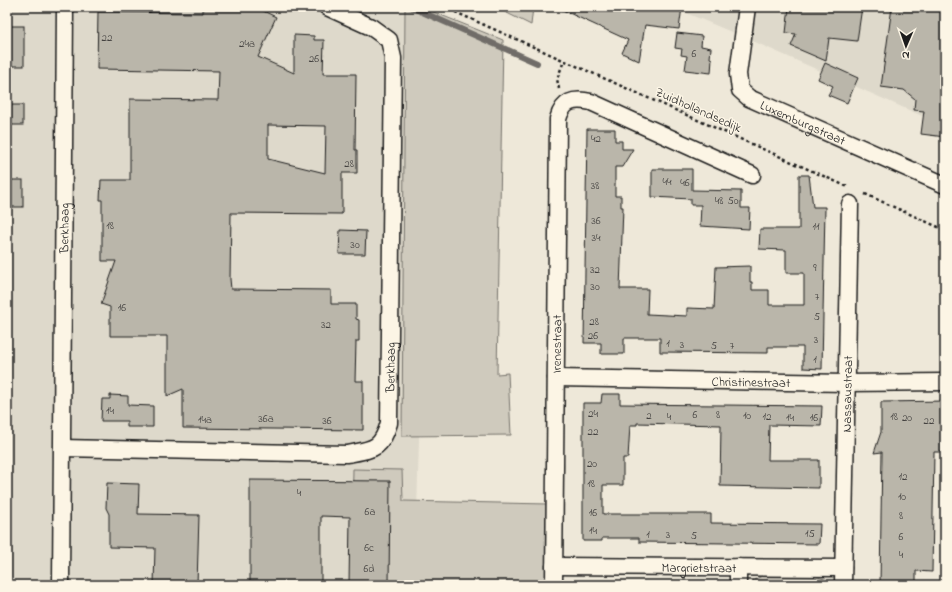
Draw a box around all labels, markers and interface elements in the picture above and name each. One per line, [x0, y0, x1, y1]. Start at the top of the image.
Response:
north arrow [886, 26, 926, 66]
house number: 22 [102, 30, 113, 46]
house number: 24a [239, 36, 255, 52]
house number: 6 [692, 46, 697, 62]
text: N [902, 47, 910, 63]
house number: 26 [309, 51, 319, 67]
street label: Zuidhollandsedijk [652, 83, 745, 138]
street label: Luxemburgstraat [757, 96, 849, 151]
house number: 42 [591, 131, 602, 147]
house number: 28 [344, 156, 354, 172]
house number: 44 [662, 174, 672, 190]
house number: 46 [680, 175, 690, 191]
house number: 38 [591, 178, 599, 194]
house number: 48 [715, 193, 723, 209]
house number: 50 [727, 193, 739, 209]
street label: Berkhaag [55, 203, 76, 254]
house number: 36 [591, 213, 601, 229]
house number: 18 [106, 218, 114, 234]
house number: 11 [813, 219, 820, 235]
house number: 34 [591, 230, 601, 246]
house number: 30 [350, 237, 360, 253]
house number: 9 [813, 260, 817, 276]
house number: 32 [590, 262, 601, 278]
house number: 30 [590, 279, 600, 295]
house number: 7 [815, 289, 820, 305]
house number: 16 [118, 300, 126, 316]
house number: 5 [814, 309, 820, 325]
street label: Irenestraat [548, 314, 567, 373]
house number: 28 [589, 314, 599, 330]
house number: 32 [321, 317, 332, 333]
house number: 26 [588, 328, 598, 344]
house number: 3 [814, 332, 819, 348]
house number: 1 [666, 336, 670, 352]
house number: 3 [680, 337, 685, 353]
house number: 5 [711, 338, 717, 354]
house number: 7 [730, 338, 735, 354]
street label: Berkhaag [381, 342, 402, 394]
house number: 1 [813, 352, 817, 368]
street label: Nassaustraat [838, 355, 858, 433]
street label: Christinestraat [711, 373, 791, 393]
house number: 14 [106, 403, 114, 419]
house number: 24 [588, 406, 598, 422]
house number: 6 [693, 407, 698, 423]
house number: 8 [716, 407, 720, 423]
house number: 2 [646, 408, 652, 424]
house number: 10 [743, 408, 751, 424]
house number: 4 [667, 409, 672, 425]
house number: 12 [763, 409, 772, 425]
house number: 18 [890, 409, 898, 425]
house number: 14 [786, 410, 794, 426]
house number: 16 [810, 410, 818, 426]
house number: 20 [902, 410, 912, 426]
house number: 36a [258, 411, 274, 427]
house number: 14a [198, 412, 212, 428]
house number: 36 [322, 413, 332, 429]
house number: 22 [924, 413, 935, 429]
house number: 22 [588, 424, 599, 440]
house number: 20 [587, 456, 597, 472]
house number: 12 [899, 469, 908, 485]
house number: 18 [587, 476, 595, 492]
house number: 4 [297, 485, 302, 501]
house number: 10 [898, 489, 906, 505]
house number: 6a [365, 504, 375, 520]
house number: 16 [589, 505, 597, 521]
house number: 8 [899, 508, 903, 524]
house number: 14 [589, 523, 597, 539]
house number: 15 [805, 526, 815, 542]
house number: 1 [646, 527, 650, 543]
house number: 3 [666, 527, 671, 543]
house number: 5 [691, 528, 697, 544]
house number: 6 [899, 529, 904, 545]
house number: 6c [364, 540, 374, 556]
house number: 4 [899, 547, 904, 563]
street label: Margrietstraat [661, 559, 737, 579]
house number: 6d [363, 561, 375, 577]

